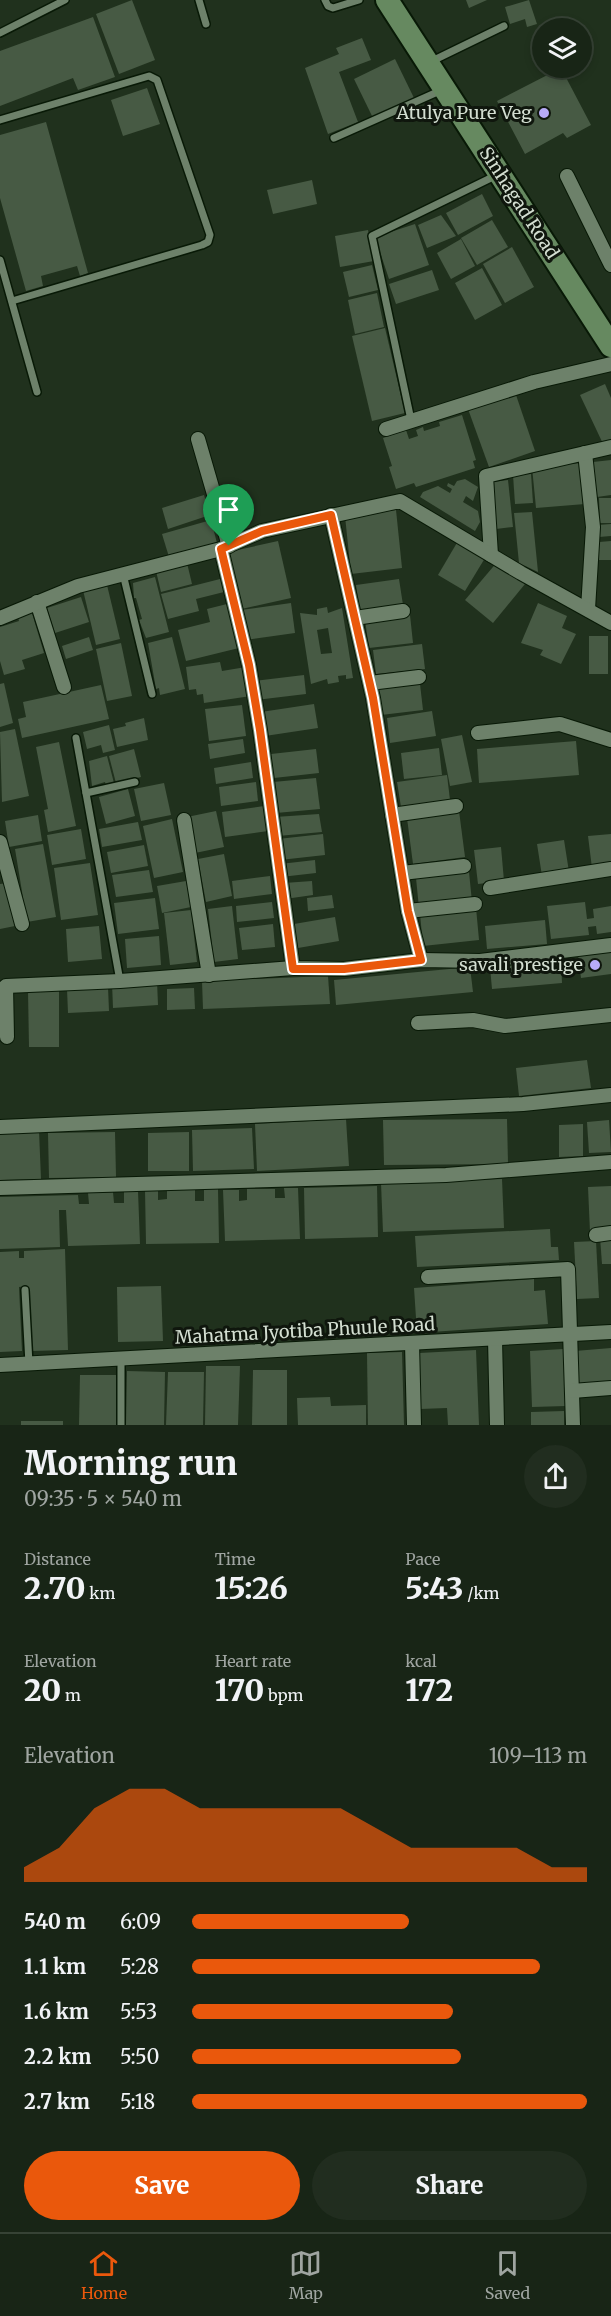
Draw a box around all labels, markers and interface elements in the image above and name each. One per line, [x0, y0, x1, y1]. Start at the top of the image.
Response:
map controls [532, 18, 592, 78]
button: layers [532, 18, 592, 78]
place label: Atulya Pure Veg [395, 101, 532, 124]
marker: Atulya Pure Veg [537, 106, 551, 120]
street label: Sinhagad Road [475, 142, 564, 263]
pin [203, 484, 254, 546]
icon: arrive [212, 493, 245, 526]
place label: savali prestige [459, 953, 583, 976]
marker: savali prestige [588, 958, 602, 972]
street label: Mahatma Jyotiba Phuule Road [174, 1312, 436, 1349]
text: Morning run [24, 1443, 237, 1484]
button: share [524, 1445, 587, 1508]
text: 09:35 · 5 × 540 m [24, 1486, 182, 1511]
text: Distance [24, 1549, 91, 1569]
text: Time [215, 1549, 255, 1569]
text: Pace [405, 1549, 440, 1569]
text: 2.70 [24, 1569, 86, 1607]
text: 15:26 [215, 1569, 288, 1607]
text: 5:43 [405, 1569, 463, 1607]
text: km [86, 1583, 115, 1603]
text: /km [463, 1583, 499, 1603]
text: Elevation [24, 1651, 97, 1671]
text: Heart rate [215, 1651, 291, 1671]
text: kcal [405, 1651, 437, 1671]
text: 20 [24, 1671, 61, 1709]
text: 170 [215, 1671, 264, 1709]
text: 172 [405, 1671, 453, 1709]
text: m [61, 1685, 81, 1705]
text: bpm [264, 1685, 303, 1705]
text: Elevation [24, 1743, 115, 1768]
text: 109–113 m [489, 1743, 587, 1768]
text: 540 m [24, 1909, 86, 1934]
text: 6:09 [120, 1909, 161, 1934]
text: 1.1 km [24, 1954, 86, 1979]
text: 5:28 [120, 1954, 159, 1979]
text: 1.6 km [24, 1999, 89, 2024]
text: 5:53 [120, 1999, 157, 2024]
text: 2.2 km [24, 2044, 91, 2069]
text: 5:50 [120, 2044, 159, 2069]
text: 2.7 km [24, 2089, 90, 2114]
text: 5:18 [120, 2089, 155, 2114]
button: Save [24, 2151, 300, 2220]
button: Share [312, 2151, 587, 2220]
tab: Home [81, 2247, 127, 2303]
tab: Map [289, 2247, 323, 2303]
tab: Saved [485, 2247, 530, 2303]

